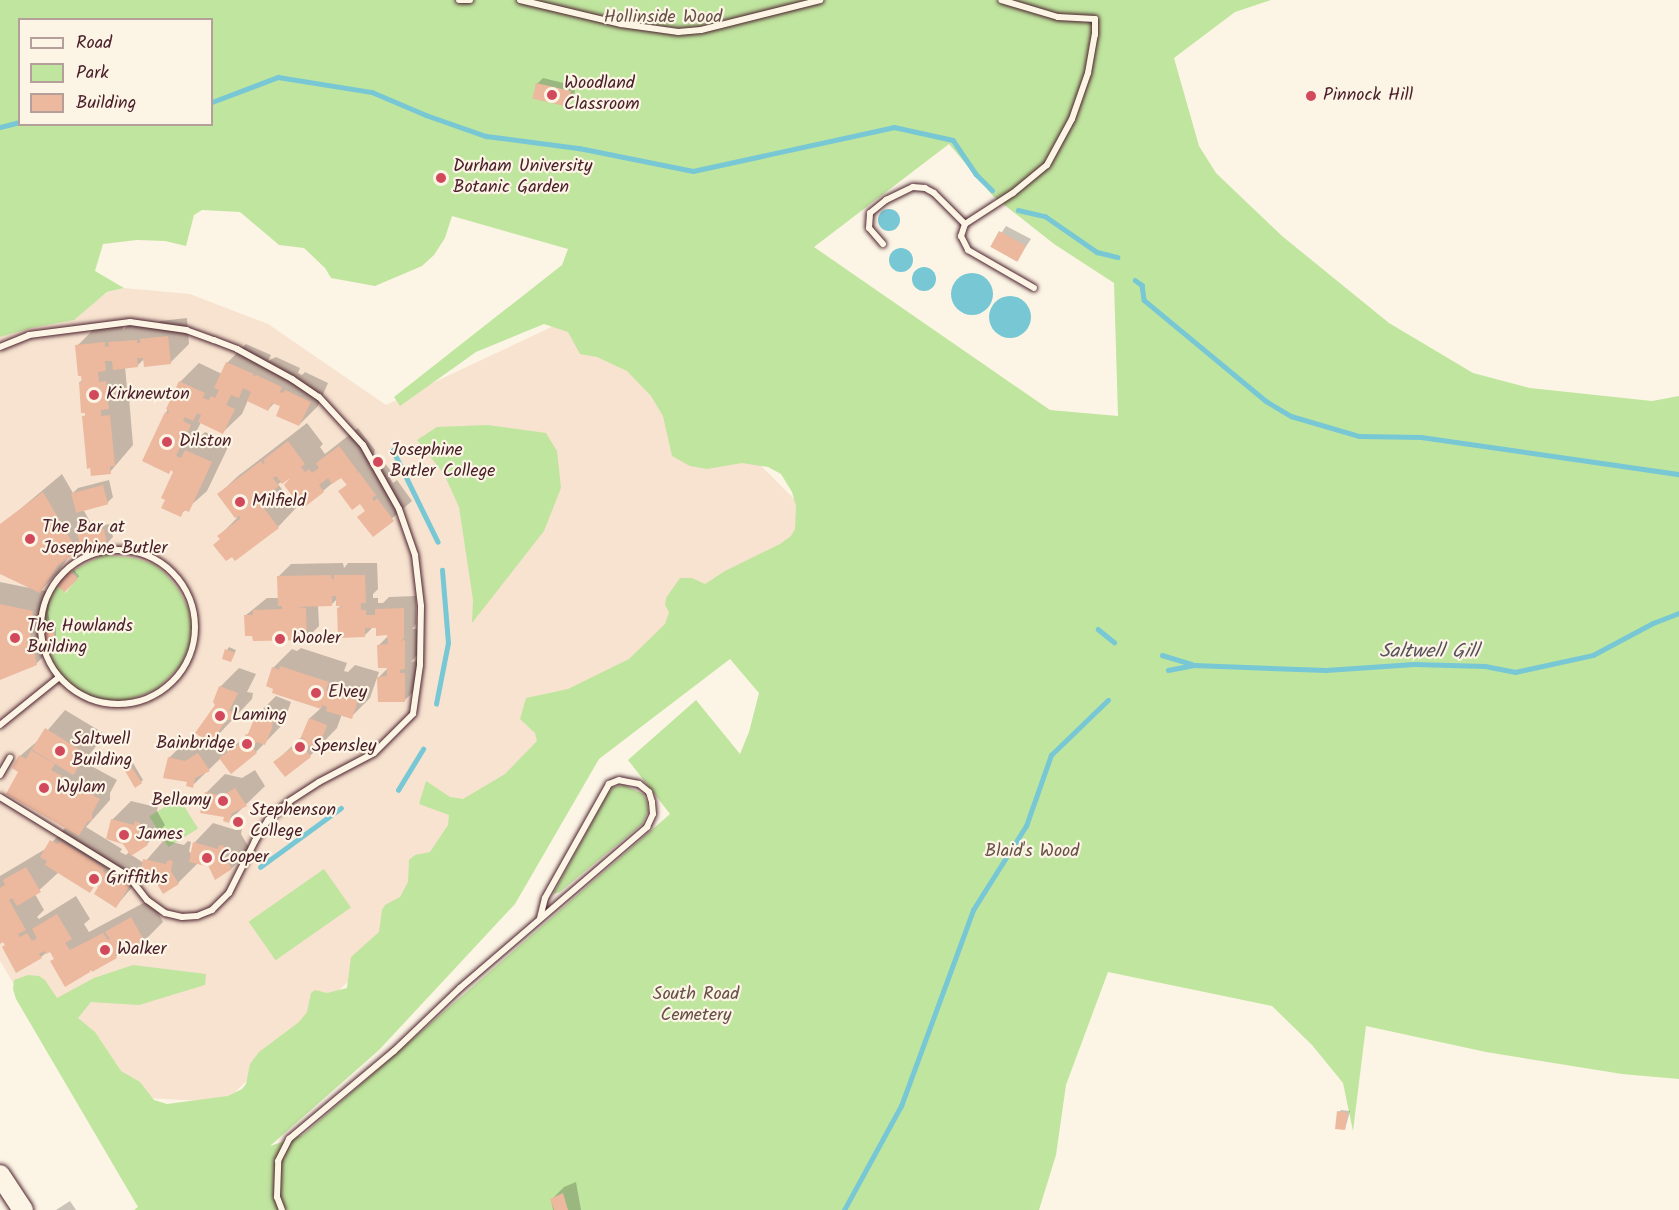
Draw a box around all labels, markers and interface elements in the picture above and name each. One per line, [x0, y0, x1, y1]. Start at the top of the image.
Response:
park label: Hollinside Wood [604, 7, 722, 29]
legend [18, 18, 213, 126]
text: Road [76, 29, 112, 58]
text: Park [76, 59, 109, 88]
place label: Woodland Classroom [564, 74, 640, 116]
place label: Pinnock Hill [1323, 85, 1413, 107]
marker: Woodland Classroom [545, 88, 559, 102]
text: Building [76, 89, 136, 118]
marker: Pinnock Hill [1304, 89, 1318, 103]
place label: Durham University Botanic Garden [453, 157, 593, 200]
marker: Durham University Botanic Garden [434, 171, 448, 185]
place label: Kirknewton [106, 384, 190, 406]
marker: Kirknewton [87, 388, 101, 402]
place label: Dilston [179, 431, 232, 453]
marker: Dilston [160, 435, 174, 449]
place label: Josephine Butler College [390, 441, 495, 484]
marker: Josephine Butler College [371, 455, 385, 469]
place label: Milfield [252, 491, 306, 513]
marker: Milfield [233, 495, 247, 509]
place label: The Bar at Josephine Butler [42, 518, 167, 560]
marker: The Bar at Josephine Butler [23, 532, 37, 546]
place label: The Howlands Building [27, 617, 133, 660]
place label: Wooler [292, 628, 341, 650]
marker: The Howlands Building [8, 631, 22, 645]
marker: Wooler [273, 632, 287, 646]
water label: Saltwell Gill [1379, 640, 1479, 664]
place label: Elvey [328, 682, 367, 704]
marker: Elvey [309, 686, 323, 700]
place label: Laming [232, 705, 287, 727]
marker: Laming [213, 709, 227, 723]
place label: Saltwell Building [72, 730, 132, 772]
place label: Bainbridge [156, 733, 235, 755]
place label: Spensley [312, 736, 376, 758]
marker: Bainbridge [240, 737, 254, 751]
marker: Spensley [293, 740, 307, 754]
marker: Saltwell Building [53, 744, 67, 758]
place label: Wylam [56, 777, 106, 799]
marker: Wylam [37, 781, 51, 795]
place label: Bellamy [151, 790, 211, 812]
marker: Bellamy [216, 794, 230, 808]
place label: Stephenson College [250, 801, 336, 844]
marker: Stephenson College [231, 815, 245, 829]
place label: James [136, 824, 183, 846]
marker: James [117, 828, 131, 842]
park label: Blaid's Wood [985, 841, 1079, 863]
place label: Cooper [219, 847, 269, 869]
marker: Cooper [200, 851, 214, 865]
place label: Griffiths [106, 868, 168, 890]
marker: Griffiths [87, 872, 101, 886]
place label: Walker [117, 939, 166, 961]
marker: Walker [98, 943, 112, 957]
park label: South Road Cemetery [653, 985, 739, 1028]

